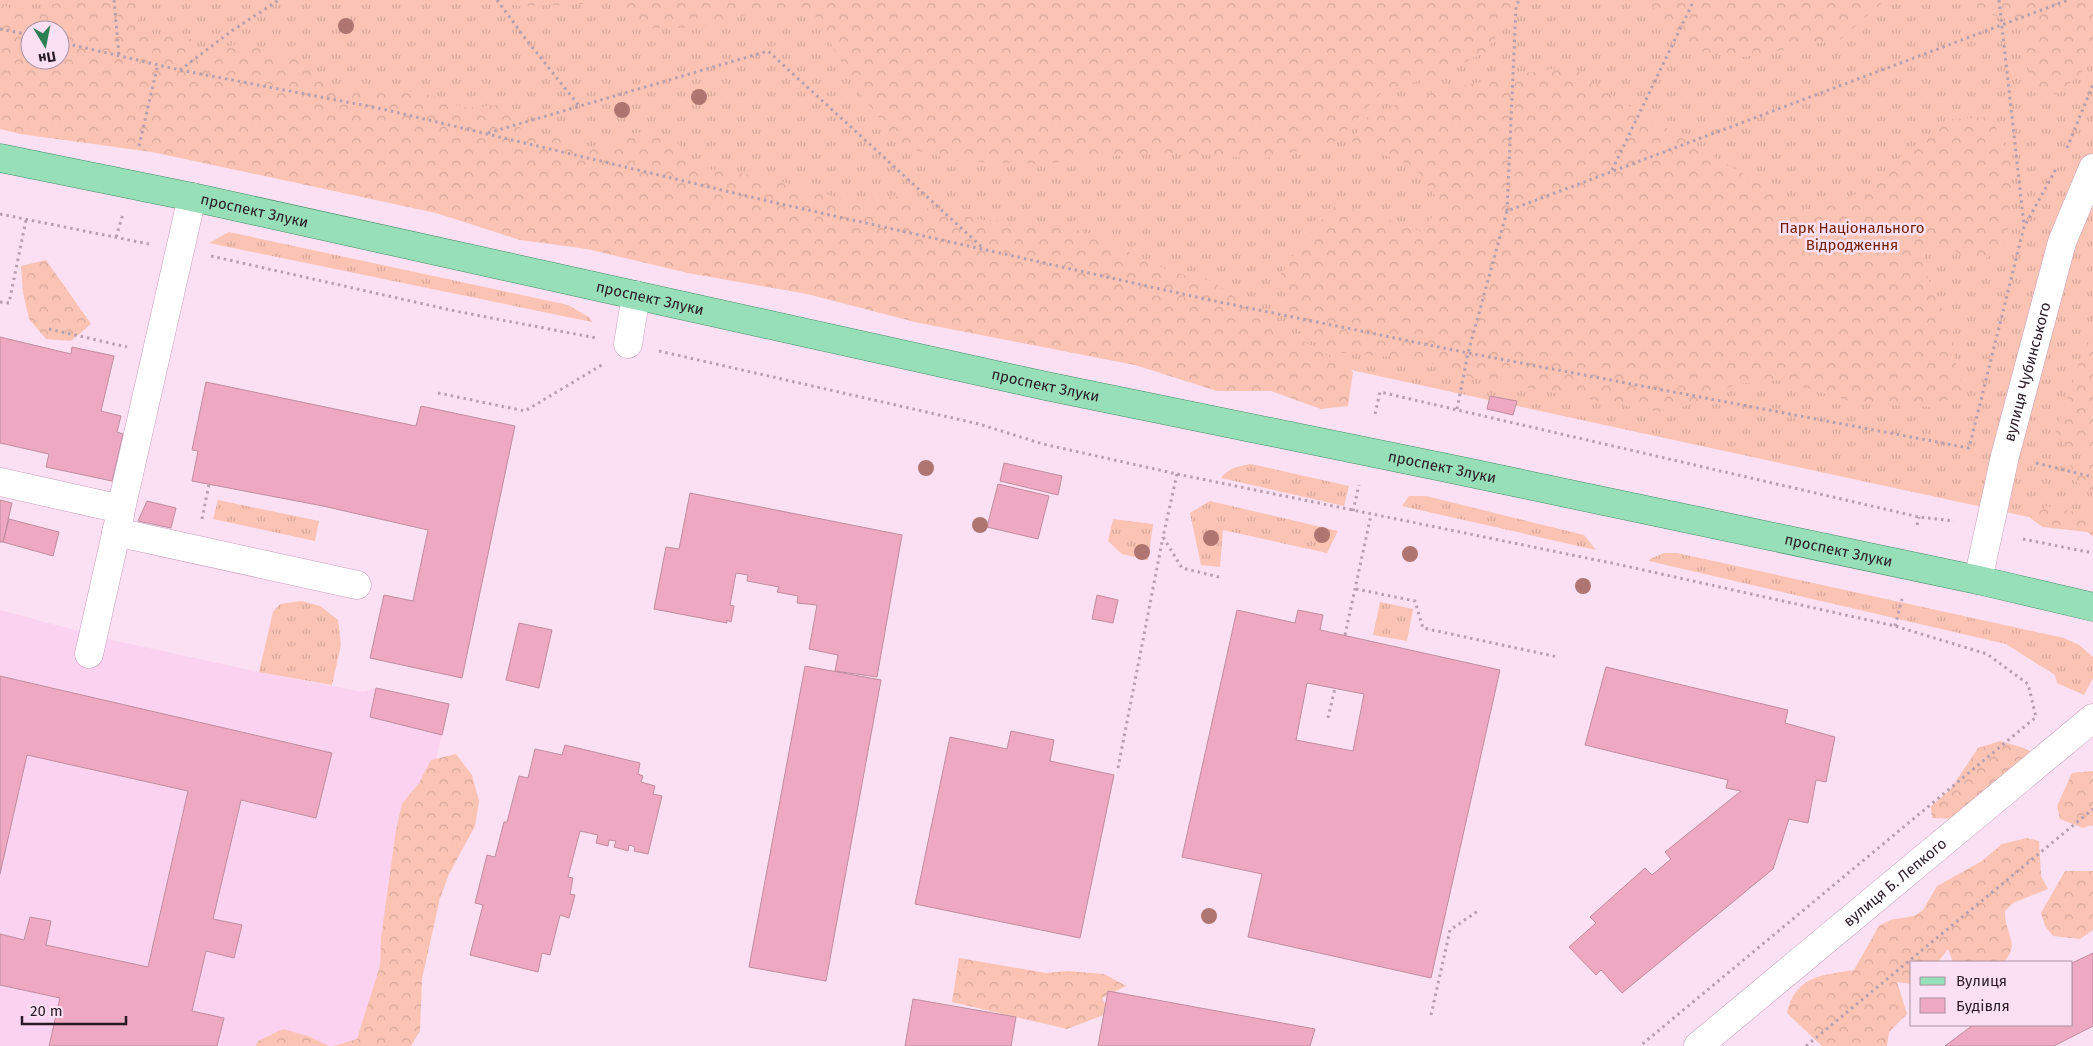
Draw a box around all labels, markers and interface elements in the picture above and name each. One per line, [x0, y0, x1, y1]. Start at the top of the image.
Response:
north arrow [20, 20, 70, 70]
text: Пн [37, 47, 57, 67]
street label: проспект Злуки [199, 190, 310, 232]
park label: Парк Національного Відродження [1780, 219, 1925, 254]
street label: проспект Злуки [594, 278, 706, 319]
street label: вулиця Чубинського [2000, 300, 2055, 444]
street label: проспект Злуки [990, 365, 1101, 406]
street label: проспект Злуки [1387, 447, 1498, 487]
street label: проспект Злуки [1783, 530, 1894, 571]
street label: вулиця Б. Лепкого [1840, 834, 1950, 930]
legend [1910, 961, 2073, 1026]
text: Вулиця [1956, 972, 2007, 990]
scale bar [22, 994, 126, 1026]
text: Будівля [1956, 997, 2010, 1015]
text: 20 m [30, 1002, 63, 1020]

